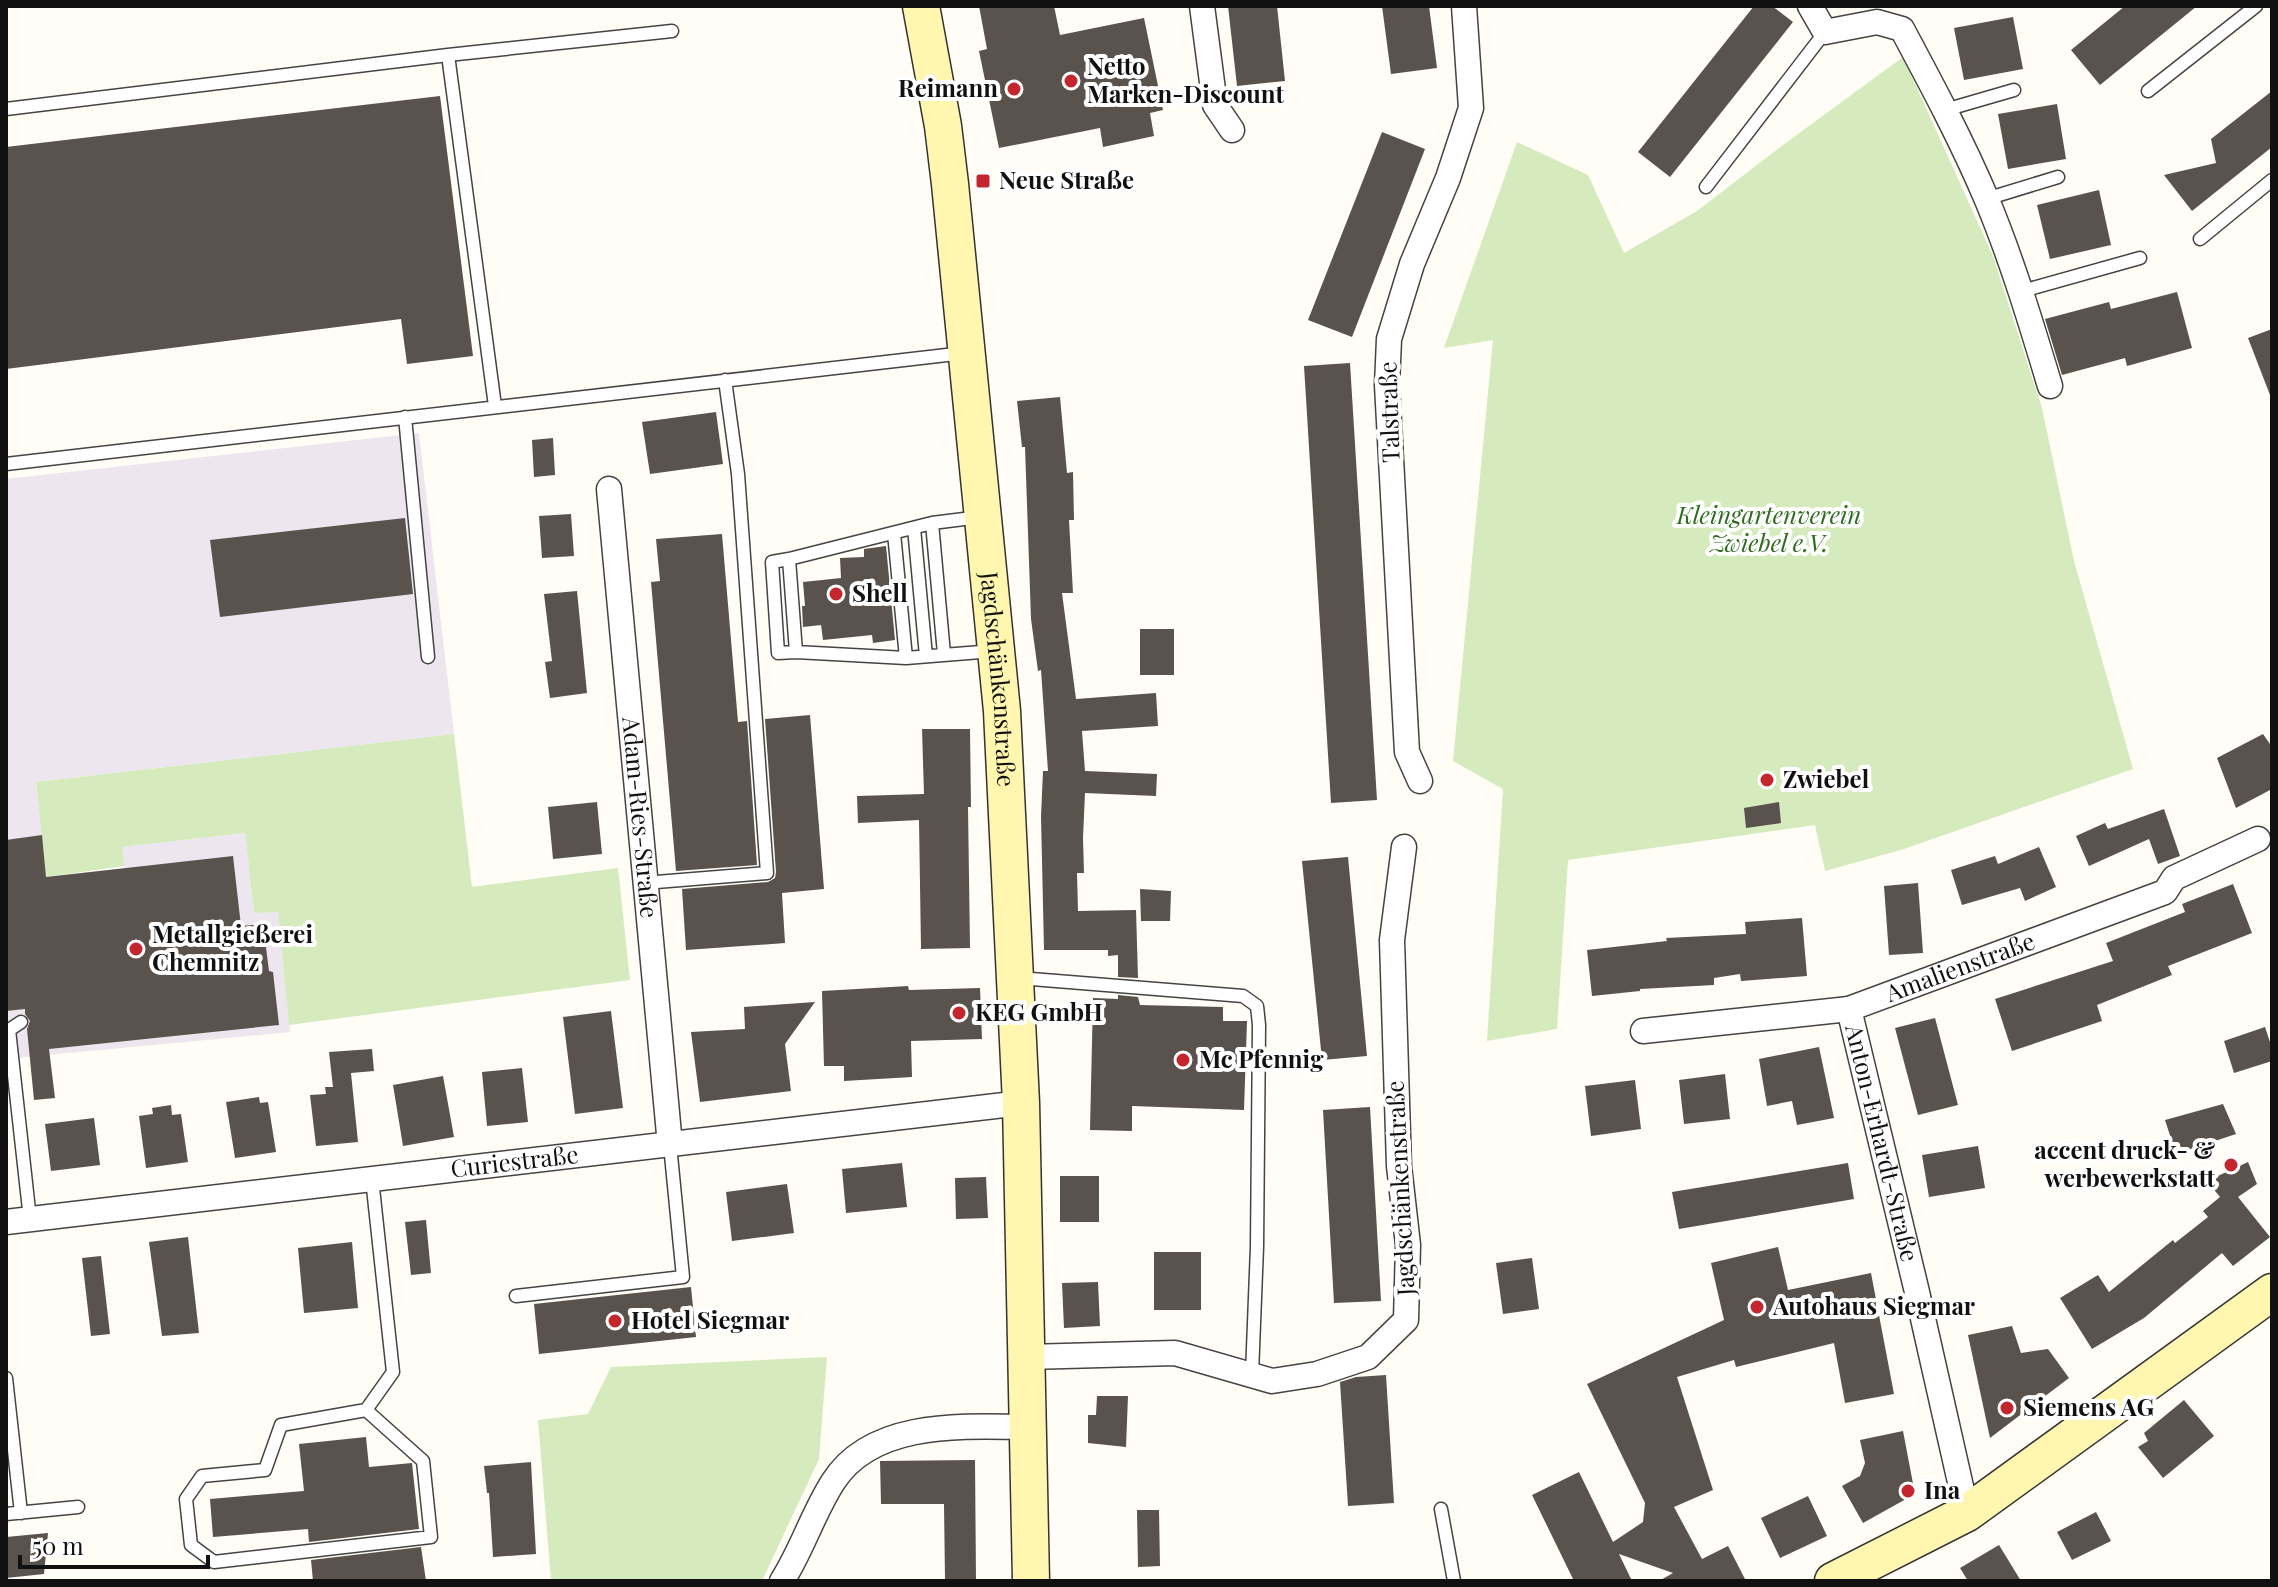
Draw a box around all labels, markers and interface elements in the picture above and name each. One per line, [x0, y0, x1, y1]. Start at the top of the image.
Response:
place label: Netto Marken-Discount [1087, 49, 1285, 109]
place label: Reimann [898, 71, 998, 103]
marker: Netto Marken-Discount [1062, 72, 1080, 90]
marker: Reimann [1005, 80, 1023, 98]
place label: Neue Straße [999, 163, 1134, 195]
marker: Neue Straße [974, 172, 992, 190]
street label: Talstraße [1370, 361, 1406, 463]
park label: Kleingartenverein Zwiebel e.V. [1676, 498, 1861, 558]
street label: Jagdschänkenstraße [974, 569, 1024, 787]
place label: Shell [852, 576, 908, 608]
marker: Shell [827, 585, 845, 603]
street label: Adam-Ries-Straße [616, 714, 667, 919]
place label: Zwiebel [1783, 762, 1870, 794]
marker: Zwiebel [1758, 771, 1776, 789]
place label: Metallgießerei Chemnitz [152, 917, 313, 977]
street label: Amalienstraße [1880, 924, 2039, 1008]
marker: Metallgießerei Chemnitz [127, 940, 145, 958]
place label: KEG GmbH [975, 995, 1103, 1027]
marker: KEG GmbH [950, 1004, 968, 1022]
street label: Anton-Erhardt-Straße [1839, 1020, 1927, 1265]
place label: Mc Pfennig [1199, 1042, 1324, 1074]
marker: Mc Pfennig [1174, 1051, 1192, 1069]
street label: Jagdschänkenstraße [1377, 1080, 1421, 1298]
place label: accent druck- & werbewerkstatt [2034, 1133, 2216, 1193]
street label: Curiestraße [449, 1137, 580, 1184]
marker: accent druck- & werbewerkstatt [2222, 1156, 2240, 1174]
place label: Autohaus Siegmar [1772, 1289, 1976, 1321]
marker: Autohaus Siegmar [1748, 1298, 1766, 1316]
place label: Hotel Siegmar [631, 1303, 790, 1335]
marker: Hotel Siegmar [606, 1312, 624, 1330]
place label: Siemens AG [2023, 1390, 2154, 1422]
marker: Siemens AG [1998, 1399, 2016, 1417]
place label: Ina [1924, 1473, 1961, 1505]
marker: Ina [1899, 1482, 1917, 1500]
scale bar [20, 1519, 208, 1569]
text: 50 m [32, 1529, 84, 1561]

